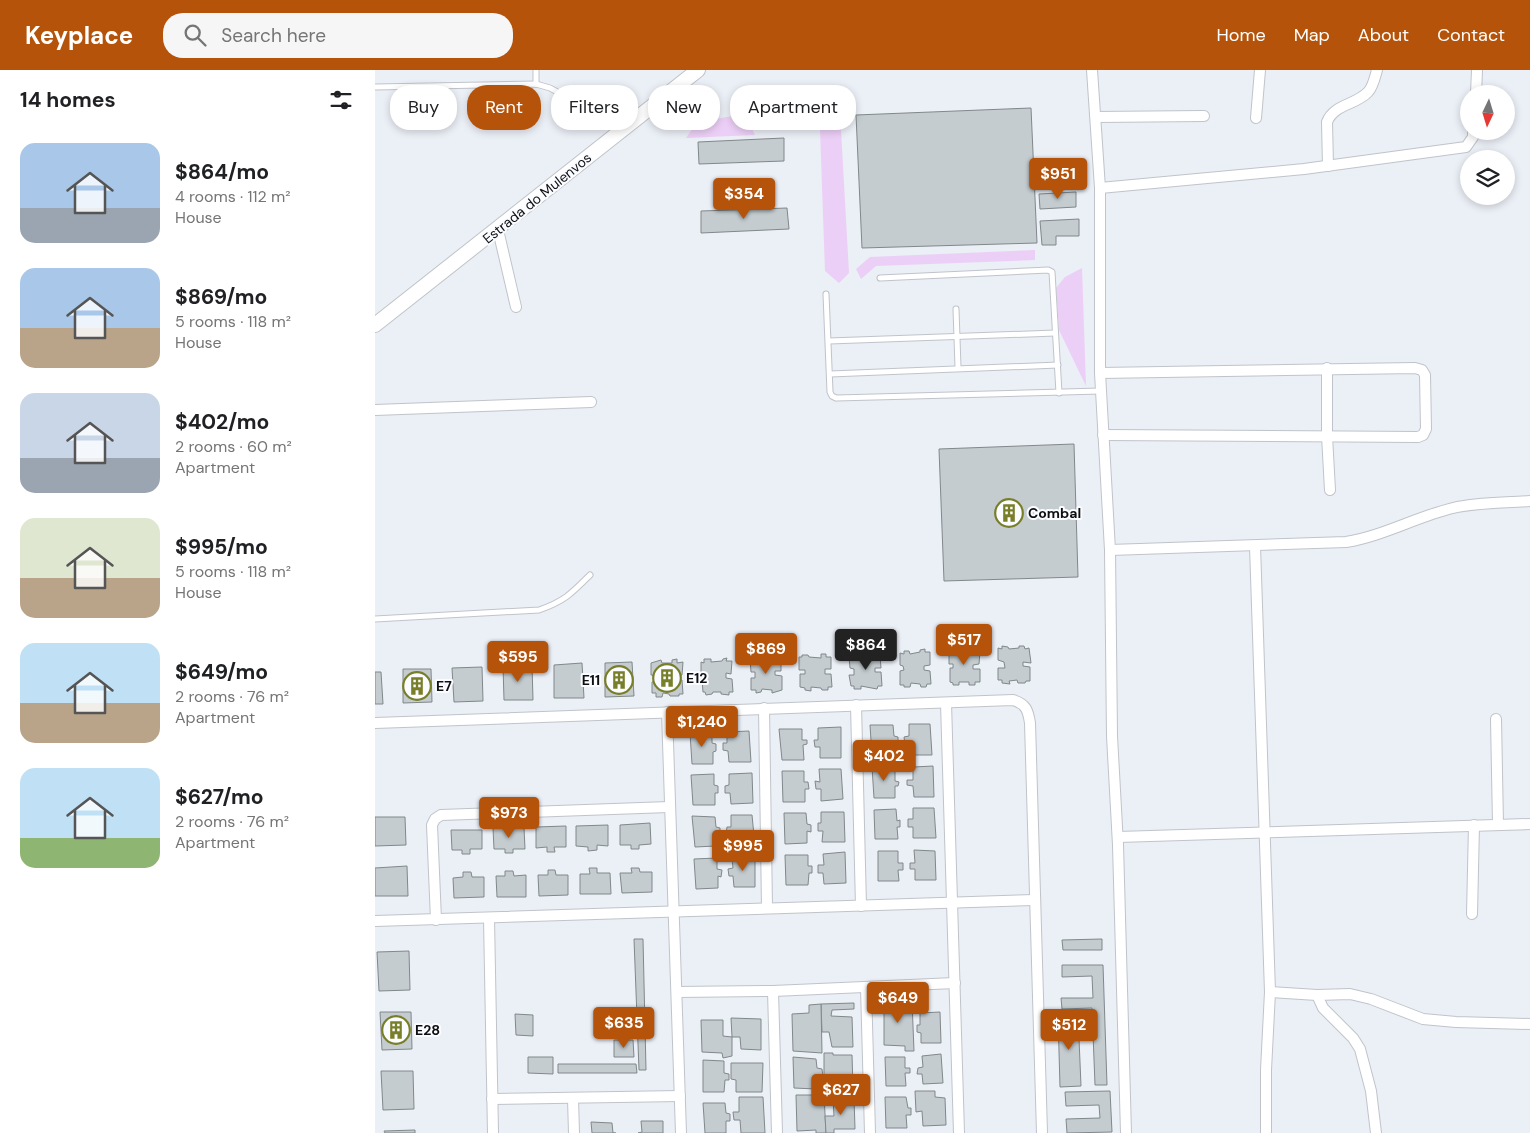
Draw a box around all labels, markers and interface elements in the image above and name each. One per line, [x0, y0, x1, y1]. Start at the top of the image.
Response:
search box [163, 13, 513, 58]
text: Keyplace [25, 20, 133, 51]
icon: search [181, 21, 209, 49]
text: Search here [221, 23, 326, 48]
text: Home [1216, 23, 1266, 47]
text: Map [1294, 23, 1330, 47]
text: About [1358, 23, 1409, 47]
text: Contact [1437, 23, 1505, 47]
chip: Buy [390, 85, 457, 130]
chip: Rent [467, 85, 541, 130]
chip: Filters [551, 85, 638, 130]
chip: New [648, 85, 720, 130]
chip: Apartment [730, 85, 856, 130]
north arrow [1460, 85, 1515, 140]
map controls [1460, 85, 1515, 205]
text: 14 homes [20, 86, 116, 114]
icon: filters [327, 86, 355, 114]
street label: Estrada do Mulenvos [479, 149, 595, 247]
button: layers [1460, 150, 1515, 205]
text: $864/mo [175, 158, 269, 186]
pin: $951 [1028, 158, 1088, 200]
icon: home [60, 163, 120, 223]
text: $951 [1040, 163, 1076, 184]
pin: $354 [714, 178, 774, 220]
text: $354 [724, 183, 764, 204]
text: 4 rooms · 112 m² [175, 186, 291, 207]
text: House [175, 207, 222, 228]
text: $869/mo [175, 283, 267, 311]
icon: home [60, 288, 120, 348]
text: 5 rooms · 118 m² [175, 311, 291, 332]
text: House [175, 332, 222, 353]
text: $402/mo [175, 408, 269, 436]
icon: home [60, 413, 120, 473]
text: 2 rooms · 60 m² [175, 436, 292, 457]
text: Apartment [175, 457, 255, 478]
building icon: Combal [994, 498, 1024, 528]
place label: Combal [1028, 504, 1081, 522]
text: $995/mo [175, 533, 268, 561]
icon: home [60, 538, 120, 598]
text: 5 rooms · 118 m² [175, 561, 291, 582]
text: House [175, 582, 222, 603]
pin: $517 [934, 624, 994, 666]
pin: $864 [836, 628, 896, 671]
text: $517 [947, 629, 981, 650]
pin: $869 [736, 632, 796, 675]
text: $864 [846, 634, 886, 655]
text: $869 [746, 638, 786, 659]
pin: $595 [488, 640, 548, 683]
text: $595 [498, 646, 538, 667]
text: $649/mo [175, 658, 268, 686]
icon: home [60, 663, 120, 723]
building icon: E12 [652, 663, 682, 693]
building icon: E11 [604, 665, 634, 695]
place label: E12 [686, 669, 707, 687]
building icon: E7 [402, 671, 432, 701]
place label: E11 [582, 671, 600, 689]
place label: E7 [436, 677, 452, 695]
text: 2 rooms · 76 m² [175, 686, 289, 707]
pin: $1,240 [661, 706, 743, 748]
text: Apartment [175, 707, 255, 728]
text: $1,240 [677, 711, 727, 732]
pin: $402 [854, 740, 914, 782]
text: $402 [864, 745, 904, 766]
text: $627/mo [175, 783, 264, 811]
icon: home [60, 788, 120, 848]
pin: $973 [479, 796, 539, 839]
text: $973 [490, 802, 528, 823]
text: 2 rooms · 76 m² [175, 811, 289, 832]
pin: $995 [713, 830, 773, 872]
text: Apartment [175, 832, 255, 853]
text: $995 [723, 835, 763, 856]
pin: $649 [868, 982, 928, 1024]
text: $649 [878, 987, 918, 1008]
pin: $635 [594, 1006, 654, 1049]
pin: $512 [1039, 1008, 1099, 1051]
text: $635 [604, 1012, 644, 1033]
text: $512 [1052, 1014, 1086, 1035]
building icon: E28 [381, 1015, 411, 1045]
place label: E28 [415, 1021, 440, 1039]
pin: $627 [811, 1074, 871, 1116]
text: $627 [822, 1079, 860, 1100]

